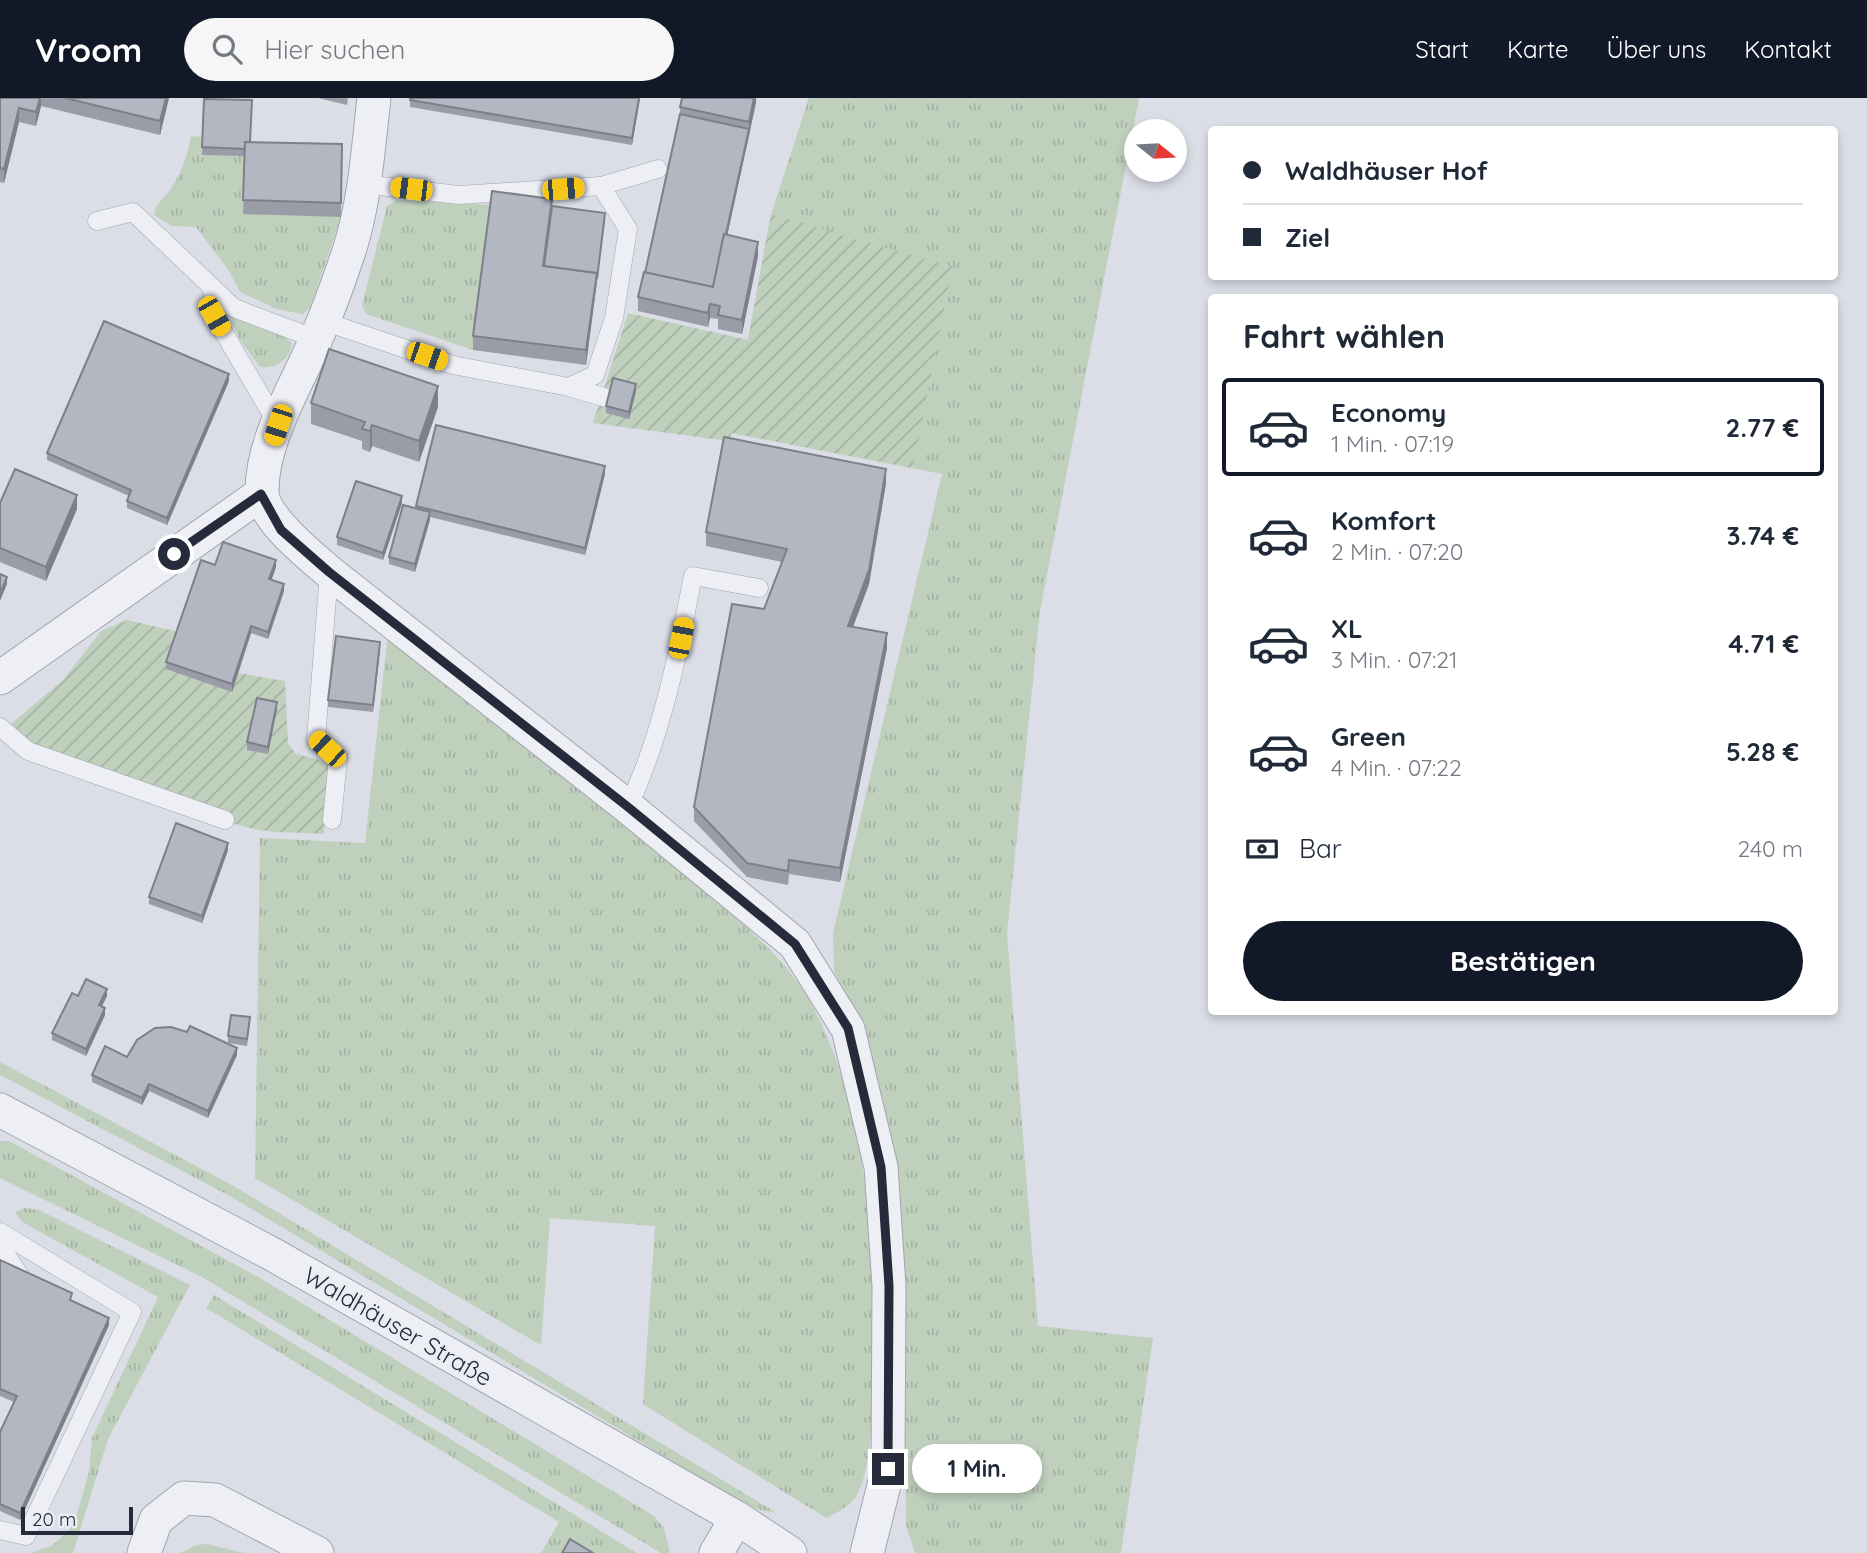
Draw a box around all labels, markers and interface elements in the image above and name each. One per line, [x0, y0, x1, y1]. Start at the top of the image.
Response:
search box [184, 18, 674, 81]
text: Vroom [35, 29, 142, 70]
icon: search [208, 30, 246, 68]
text: Hier suchen [264, 33, 405, 66]
text: Start [1415, 34, 1469, 64]
text: Karte [1507, 34, 1568, 64]
text: Über uns [1606, 34, 1706, 64]
text: Kontakt [1744, 34, 1832, 64]
north arrow [1124, 119, 1186, 182]
map controls [1124, 119, 1187, 182]
text: Waldhäuser Hof [1285, 154, 1488, 187]
car [389, 176, 434, 202]
car [542, 177, 585, 201]
text: Ziel [1285, 221, 1330, 254]
car [195, 293, 234, 339]
text: Fahrt wählen [1243, 316, 1445, 356]
car [404, 339, 451, 373]
icon: car [1247, 396, 1310, 459]
text: Economy [1331, 396, 1446, 429]
car [262, 402, 295, 448]
text: 2.77 € [1726, 411, 1799, 444]
text: 1 Min. · 07:19 [1331, 429, 1454, 458]
icon: car [1247, 504, 1310, 567]
text: Komfort [1331, 504, 1436, 537]
text: 3.74 € [1726, 519, 1799, 552]
text: 2 Min. · 07:20 [1331, 537, 1463, 566]
route start [158, 538, 190, 570]
icon: car [1247, 612, 1310, 675]
text: XL [1331, 612, 1363, 645]
car [667, 615, 696, 661]
text: 4.71 € [1728, 627, 1799, 660]
text: 3 Min. · 07:21 [1331, 645, 1458, 674]
icon: car [1247, 720, 1310, 783]
text: Green [1331, 720, 1406, 753]
car [305, 727, 350, 771]
text: 5.28 € [1726, 735, 1799, 768]
text: 4 Min. · 07:22 [1331, 753, 1462, 782]
icon: cash [1243, 830, 1281, 868]
text: Bar [1299, 832, 1342, 865]
text: 240 m [1738, 834, 1803, 863]
button: Bestätigen [1243, 921, 1803, 1001]
street label: Waldhäuser Straße [298, 1260, 498, 1392]
callout: 1 Min. [912, 1444, 1042, 1494]
route end [872, 1453, 904, 1485]
text: 1 Min. [947, 1454, 1007, 1483]
scale bar [21, 1504, 133, 1536]
text: 20 m [32, 1507, 76, 1531]

